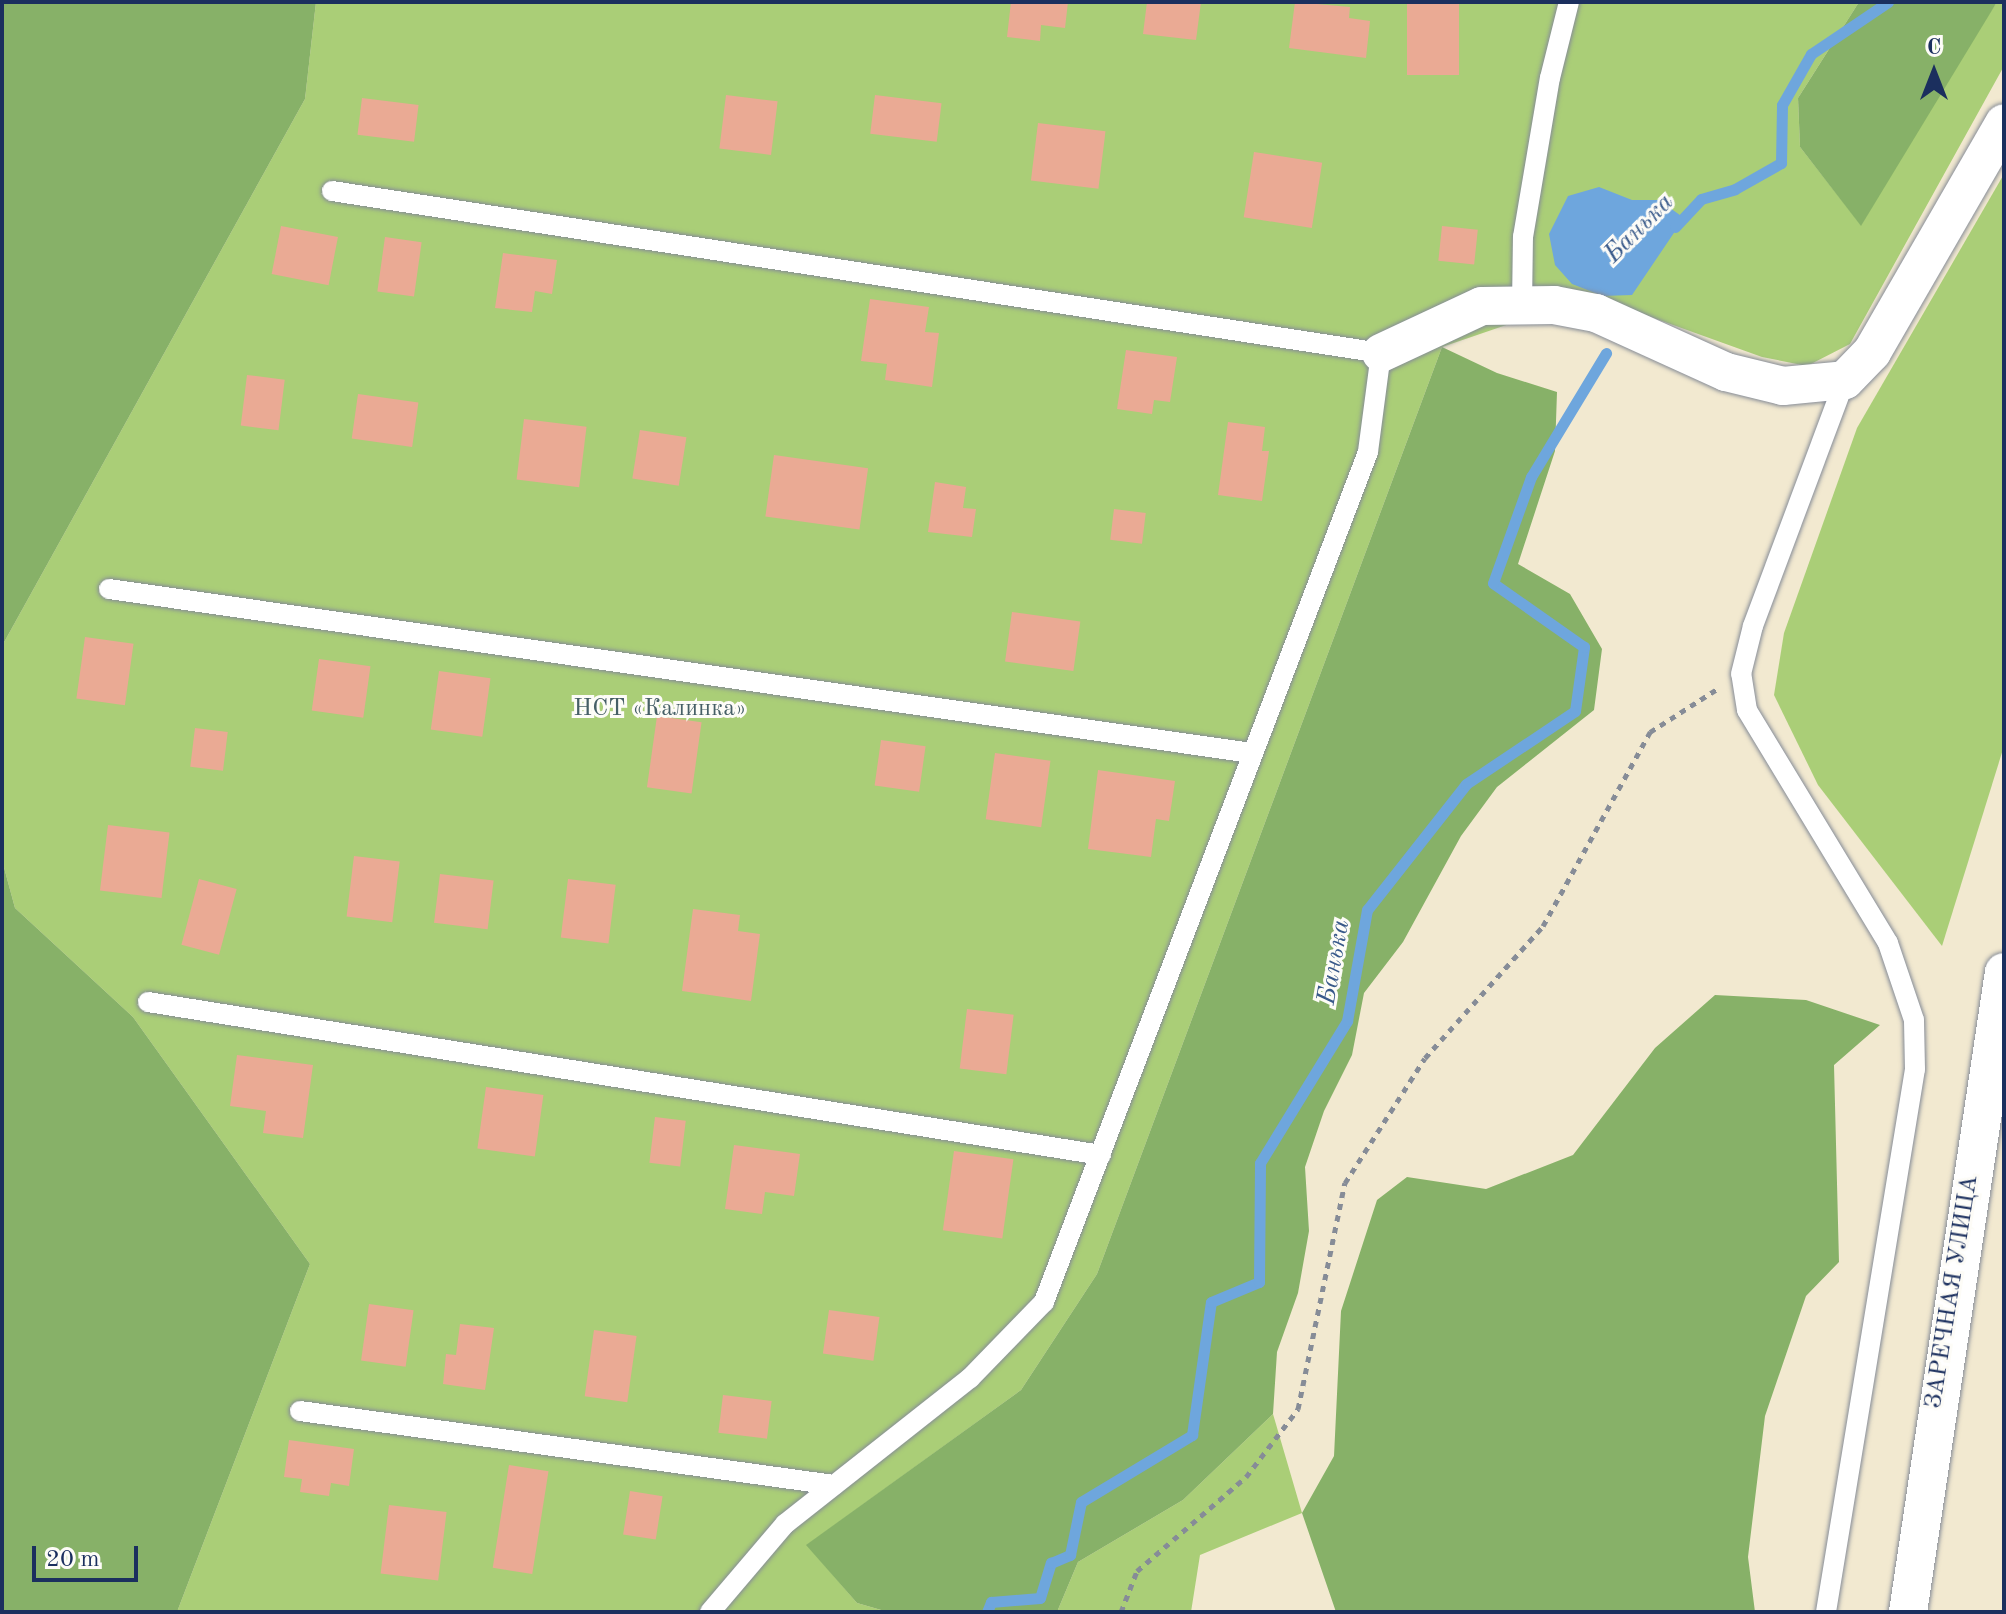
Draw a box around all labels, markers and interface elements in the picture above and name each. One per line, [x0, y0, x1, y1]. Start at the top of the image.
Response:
north arrow [1894, 32, 1974, 112]
text: С [1927, 37, 1941, 59]
water label: Банька [1599, 188, 1681, 270]
park label: НСТ «Калинка» [573, 696, 747, 724]
water label: Банька [1312, 917, 1358, 1007]
street label: ЗАРЕЧНАЯ УЛИЦА [1920, 1173, 1986, 1411]
scale bar [36, 1530, 142, 1580]
text: 20 m [46, 1548, 100, 1572]

